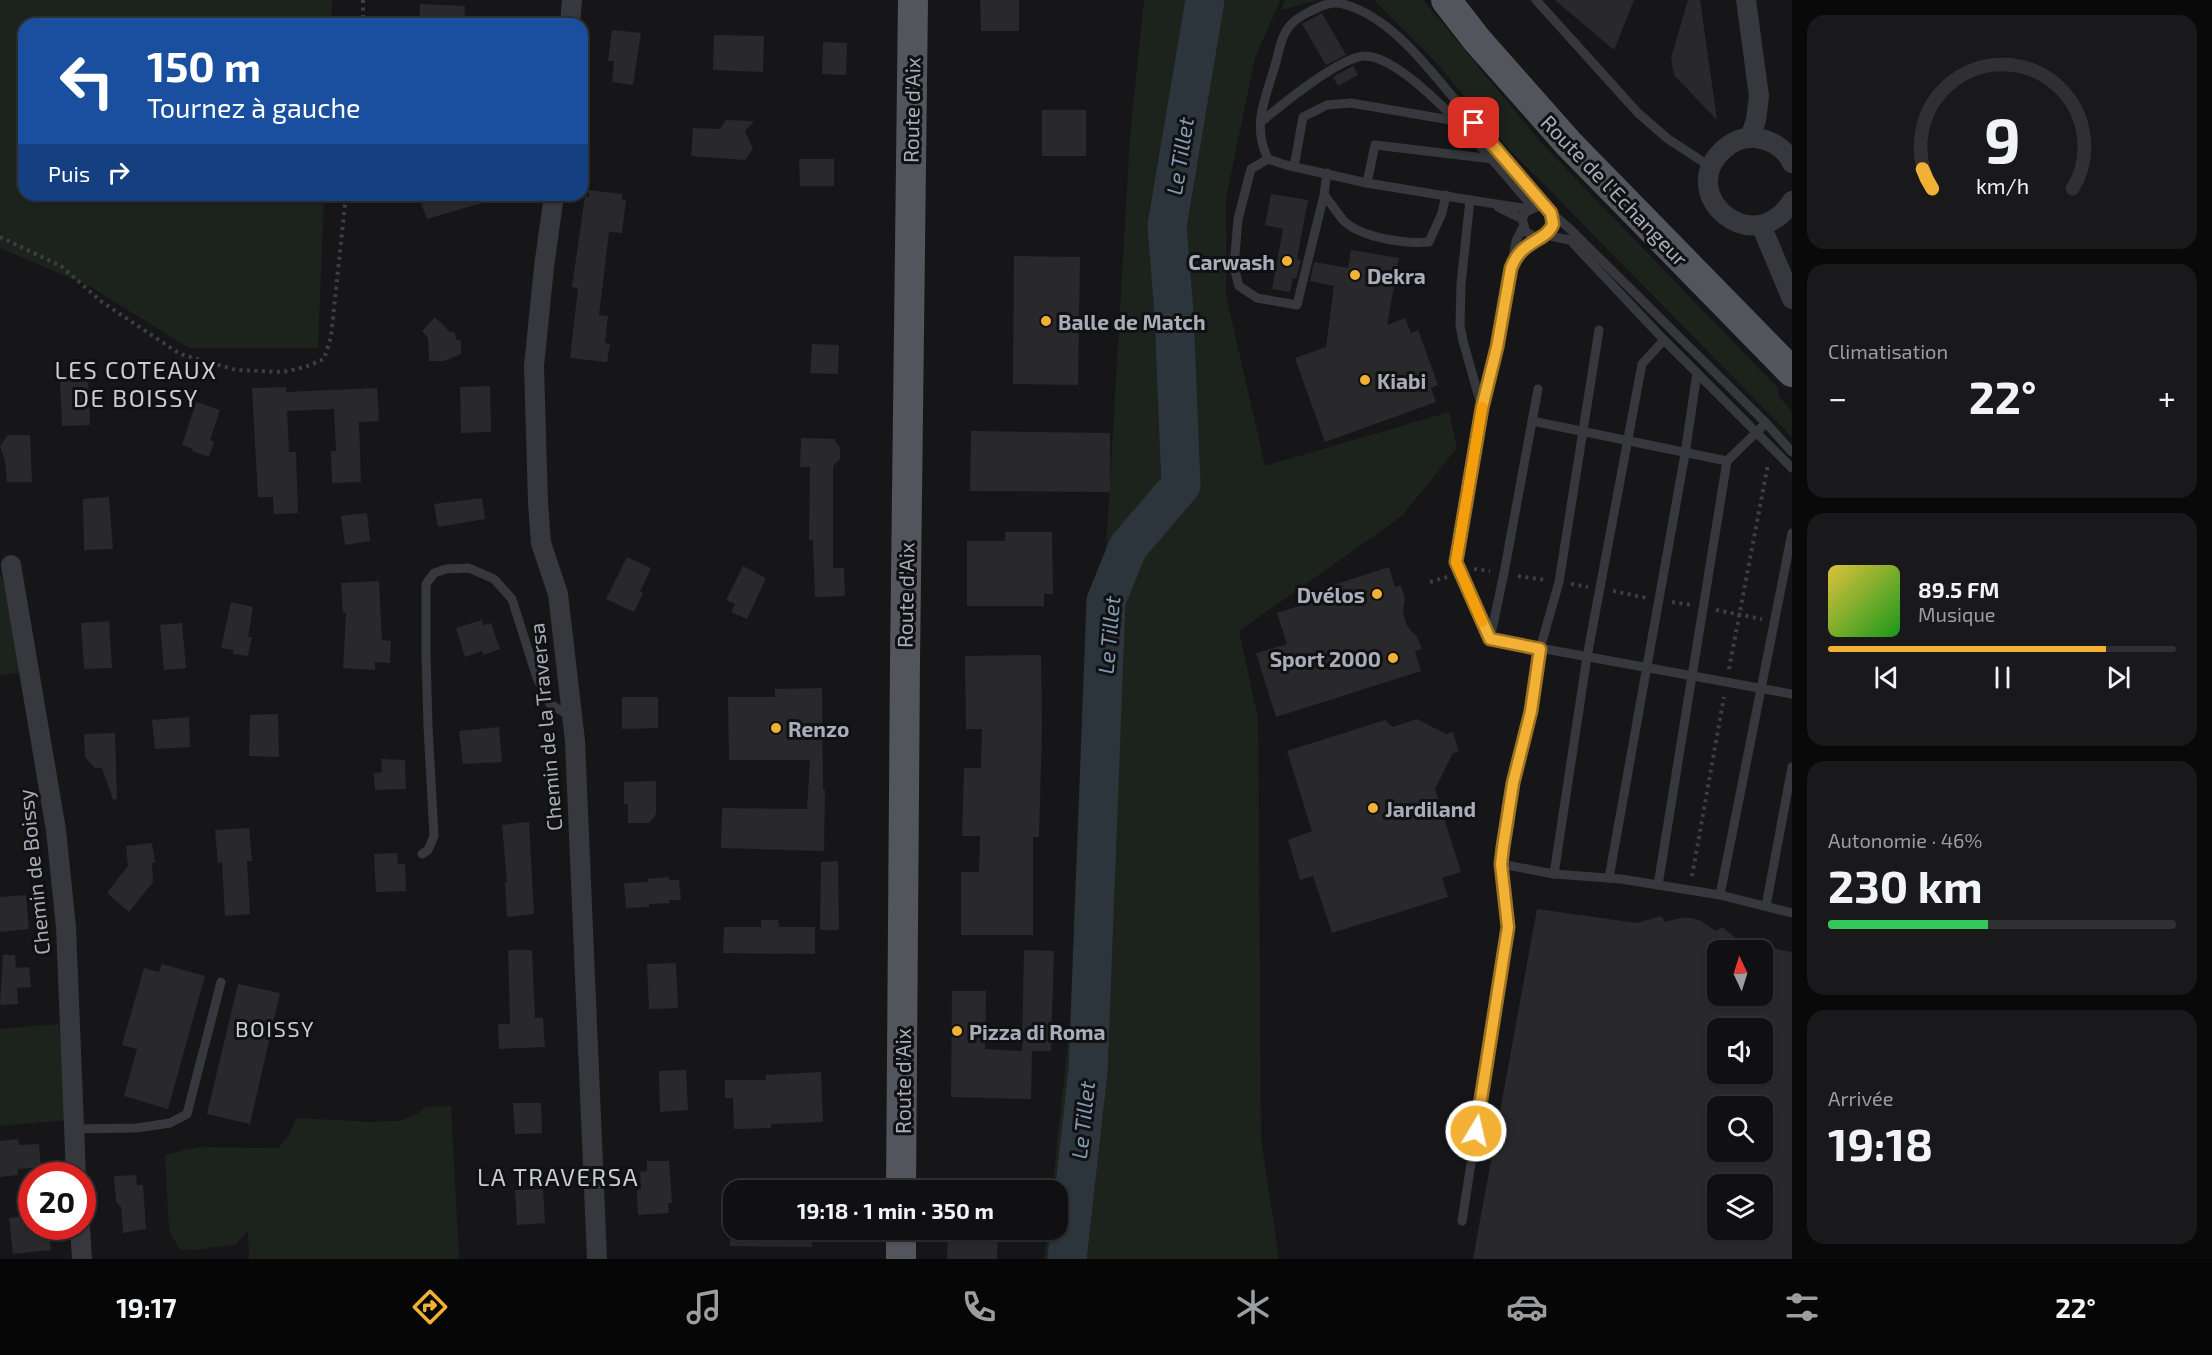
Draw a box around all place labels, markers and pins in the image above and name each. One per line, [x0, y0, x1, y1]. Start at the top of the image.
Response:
pin [1448, 97, 1499, 148]
place label: Carwash [1188, 249, 1275, 274]
marker: Carwash [1280, 254, 1294, 268]
place label: Dekra [1367, 263, 1426, 288]
marker: Dekra [1348, 268, 1362, 282]
place label: Balle de Match [1058, 309, 1206, 334]
marker: Balle de Match [1039, 314, 1053, 328]
place label: Kiabi [1377, 368, 1426, 393]
marker: Kiabi [1358, 373, 1372, 387]
place label: Dvélos [1297, 582, 1365, 607]
marker: Dvélos [1370, 587, 1384, 601]
place label: Sport 2000 [1270, 646, 1381, 671]
marker: Sport 2000 [1386, 651, 1400, 665]
place label: Renzo [788, 716, 849, 741]
marker: Renzo [769, 721, 783, 735]
place label: Jardiland [1385, 796, 1476, 821]
marker: Jardiland [1366, 801, 1380, 815]
place label: Pizza di Roma [969, 1019, 1106, 1044]
marker: Pizza di Roma [950, 1024, 964, 1038]

